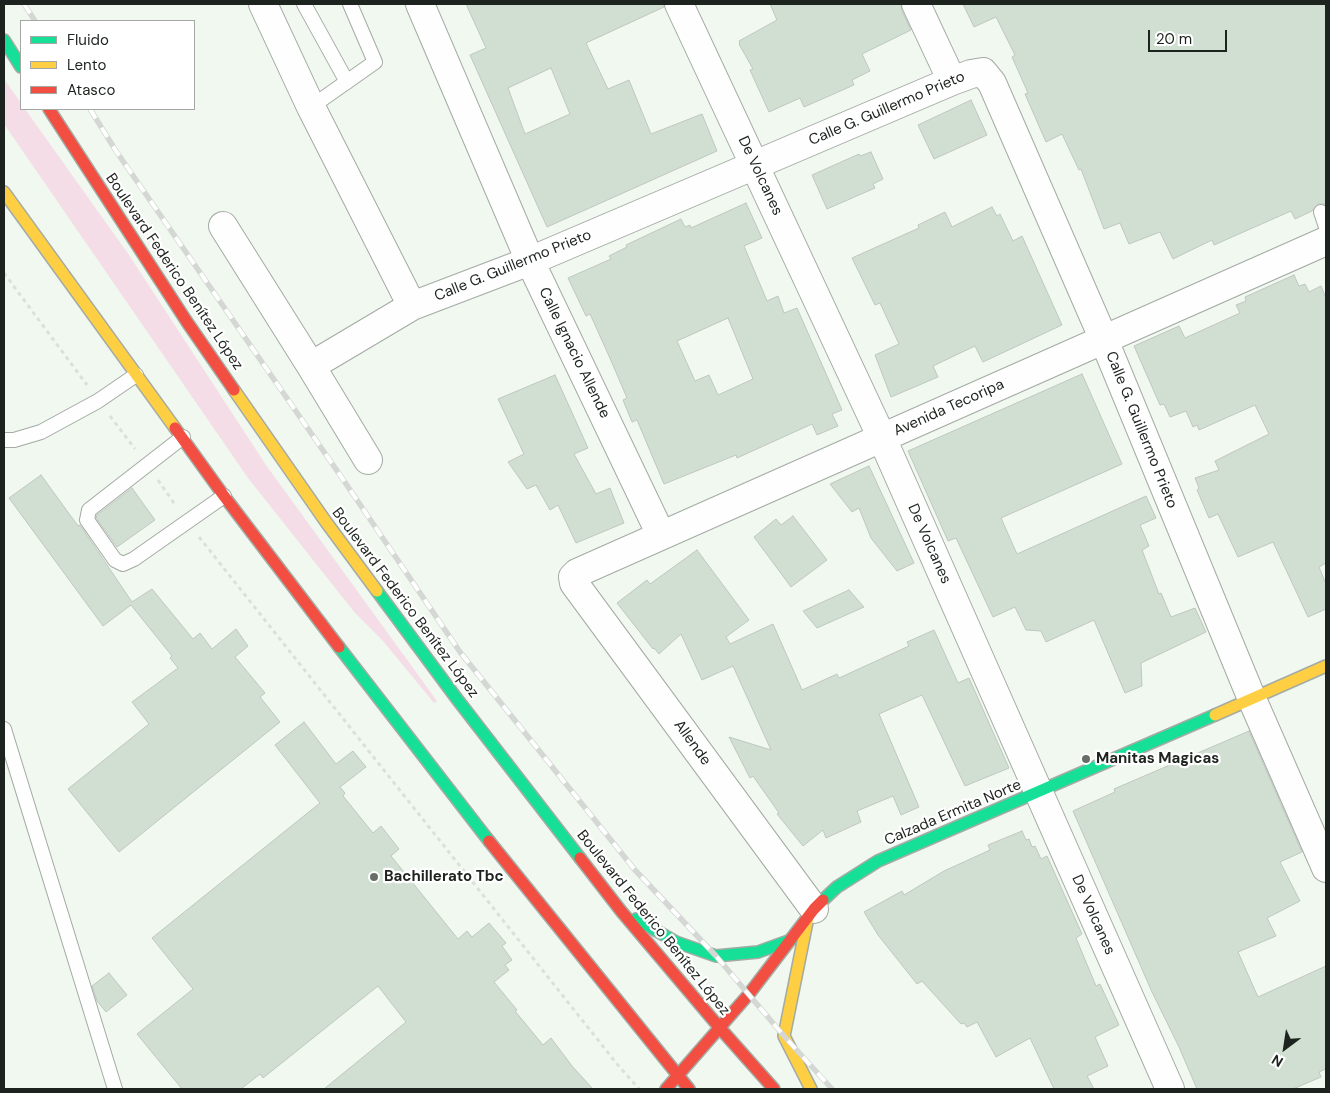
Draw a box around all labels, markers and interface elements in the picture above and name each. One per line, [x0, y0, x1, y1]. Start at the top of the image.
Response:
legend [20, 20, 195, 110]
scale bar [1150, 20, 1229, 52]
text: 20 m [1156, 29, 1192, 49]
text: Fluido [67, 30, 109, 50]
text: Lento [67, 55, 106, 75]
street label: Calle G. Guillermo Prieto [806, 68, 968, 150]
text: Atasco [67, 80, 115, 100]
street label: De Volcanes [734, 133, 786, 219]
street label: Boulevard Federico Benítez López [101, 170, 247, 374]
street label: Calle G. Guillermo Prieto [432, 226, 594, 306]
street label: Calle Ignacio Allende [534, 285, 614, 421]
street label: Calle G. Guillermo Prieto [1101, 349, 1181, 511]
street label: Avenida Tecoripa [891, 376, 1007, 440]
street label: De Volcanes [903, 501, 955, 587]
street label: Boulevard Federico Benítez López [328, 505, 482, 701]
street label: Allende [670, 717, 714, 769]
place label: Manitas Magicas [1096, 750, 1219, 768]
marker: Manitas Magicas [1080, 753, 1092, 765]
street label: Calzada Ermita Norte [882, 776, 1024, 850]
street label: Boulevard Federico Benítez López [573, 827, 733, 1019]
place label: Bachillerato Tbc [384, 868, 504, 886]
marker: Bachillerato Tbc [368, 871, 380, 883]
street label: De Volcanes [1067, 872, 1119, 958]
north arrow [1260, 1023, 1310, 1073]
text: N [1268, 1051, 1286, 1071]

